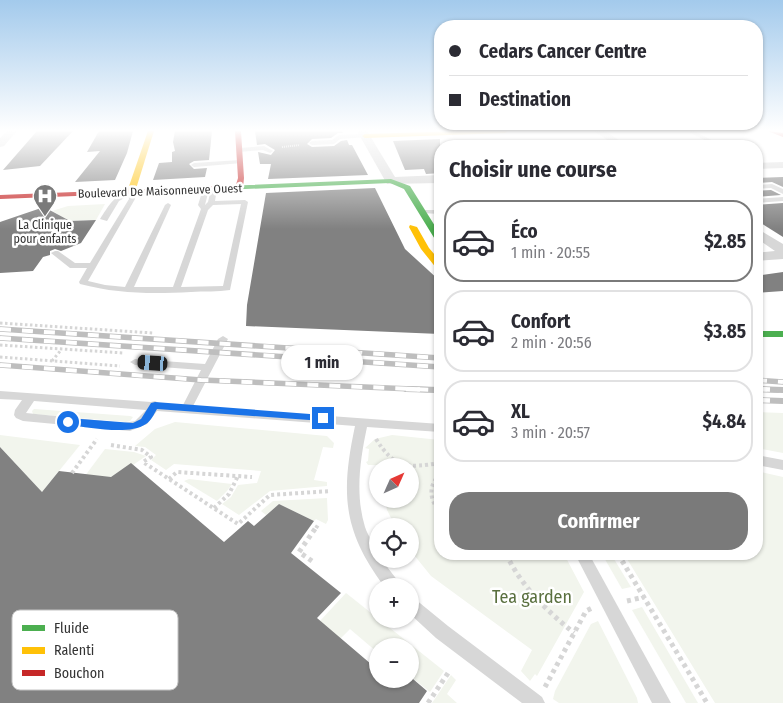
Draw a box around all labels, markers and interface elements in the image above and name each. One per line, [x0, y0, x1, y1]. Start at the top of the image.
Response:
text: Cedars Cancer Centre [479, 40, 647, 63]
text: Destination [479, 88, 571, 111]
text: Choisir une course [449, 156, 617, 183]
street label: Boulevard De Maisonneuve Ouest [78, 181, 243, 201]
hospital icon: La Clinique pour enfants [32, 183, 58, 217]
place label: La Clinique pour enfants [14, 218, 76, 246]
icon: car [451, 219, 496, 264]
text: Éco [511, 220, 538, 243]
text: $2.85 [704, 230, 746, 253]
text: 1 min · 20:55 [511, 243, 590, 262]
icon: car [451, 309, 496, 354]
text: Confort [511, 310, 571, 333]
text: $3.85 [704, 320, 746, 343]
text: 2 min · 20:56 [511, 333, 592, 352]
callout: 1 min [282, 346, 364, 380]
text: 1 min [305, 353, 339, 372]
car [137, 354, 168, 372]
icon: car [451, 399, 496, 444]
text: XL [511, 400, 530, 423]
route end [312, 407, 334, 429]
text: $4.84 [703, 410, 746, 433]
route start [57, 411, 79, 433]
text: 3 min · 20:57 [511, 423, 590, 442]
north arrow [369, 458, 419, 508]
map controls [369, 458, 419, 688]
button: Confirmer [449, 492, 748, 550]
button: locate [369, 518, 419, 568]
button: + [369, 578, 419, 628]
park label: Tea garden [492, 586, 572, 608]
legend [12, 610, 178, 690]
text: Fluide [54, 620, 89, 637]
button: − [369, 638, 419, 688]
text: Ralenti [54, 642, 94, 659]
text: Bouchon [54, 665, 104, 682]

